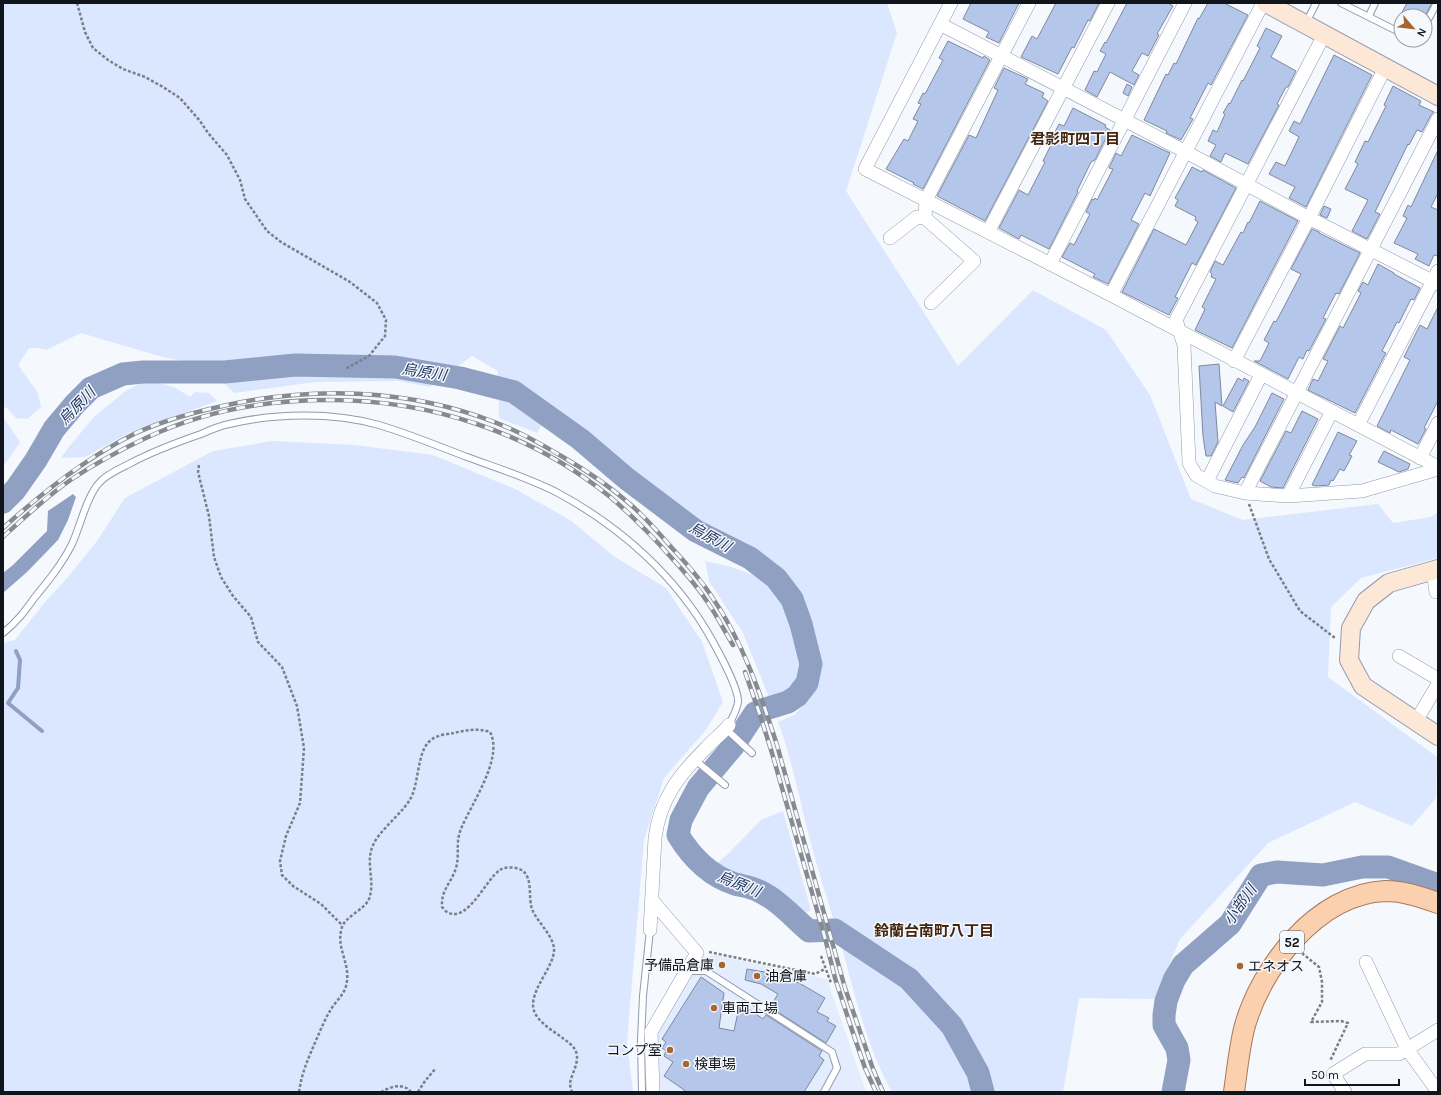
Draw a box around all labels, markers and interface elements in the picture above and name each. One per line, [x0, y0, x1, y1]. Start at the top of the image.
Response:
north arrow [1393, 8, 1433, 48]
text: N [1414, 26, 1429, 39]
district label: 君影町四丁目 [1030, 130, 1120, 148]
water label: 烏原川 [400, 360, 450, 385]
water label: 烏原川 [55, 382, 100, 428]
water label: 烏原川 [686, 518, 736, 557]
water label: 烏原川 [715, 867, 765, 902]
water label: 小部川 [1220, 880, 1261, 929]
district label: 鈴蘭台南町八丁目 [874, 922, 994, 940]
road number: 52 [1280, 931, 1304, 953]
place label: 予備品倉庫 [644, 957, 714, 974]
place label: エネオス [1248, 958, 1304, 975]
marker: 予備品倉庫 [717, 960, 727, 970]
marker: エネオス [1235, 961, 1245, 971]
place label: 油倉庫 [765, 968, 807, 985]
marker: 油倉庫 [752, 971, 762, 981]
place label: 車両工場 [722, 1000, 778, 1017]
marker: 車両工場 [709, 1003, 719, 1013]
place label: コンプ室 [606, 1042, 662, 1059]
marker: コンプ室 [665, 1045, 675, 1055]
place label: 検車場 [694, 1056, 736, 1073]
marker: 検車場 [681, 1059, 691, 1069]
scale bar [1305, 1061, 1399, 1087]
text: 50 m [1311, 1068, 1339, 1082]

